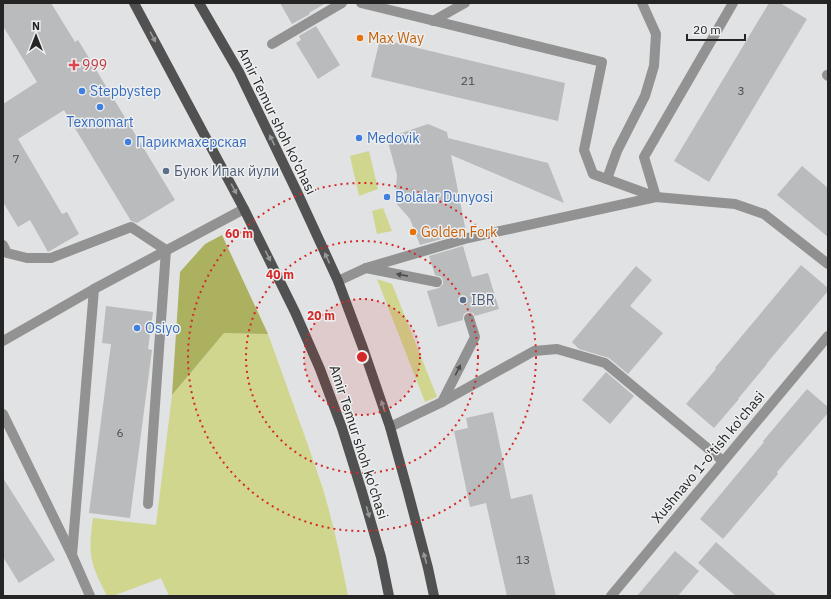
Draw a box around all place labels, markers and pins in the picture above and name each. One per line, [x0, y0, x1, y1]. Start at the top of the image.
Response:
place label: Max Way [368, 29, 424, 47]
marker: Max Way [355, 33, 365, 43]
place label: 999 [82, 56, 107, 74]
marker: 999 [69, 60, 79, 70]
place label: Stepbystep [90, 82, 161, 100]
marker: Stepbystep [77, 86, 87, 96]
marker: Texnomart [95, 102, 105, 112]
place label: Texnomart [66, 113, 134, 131]
place label: Medovik [367, 129, 420, 147]
place label: Парикмахерская [136, 133, 247, 151]
marker: Medovik [354, 133, 364, 143]
marker: Парикмахерская [123, 137, 133, 147]
place label: Буюк Ипак йули [174, 162, 279, 180]
marker: Буюк Ипак йули [161, 166, 171, 176]
place label: Bolalar Dunyosi [395, 188, 493, 206]
marker: Bolalar Dunyosi [382, 192, 392, 202]
place label: Golden Fork [421, 223, 498, 241]
marker: Golden Fork [408, 227, 418, 237]
place label: IBR [471, 291, 495, 309]
marker: IBR [458, 295, 468, 305]
place label: Osiyo [145, 319, 180, 337]
marker: Osiyo [132, 323, 142, 333]
centre of rings [355, 350, 369, 364]

